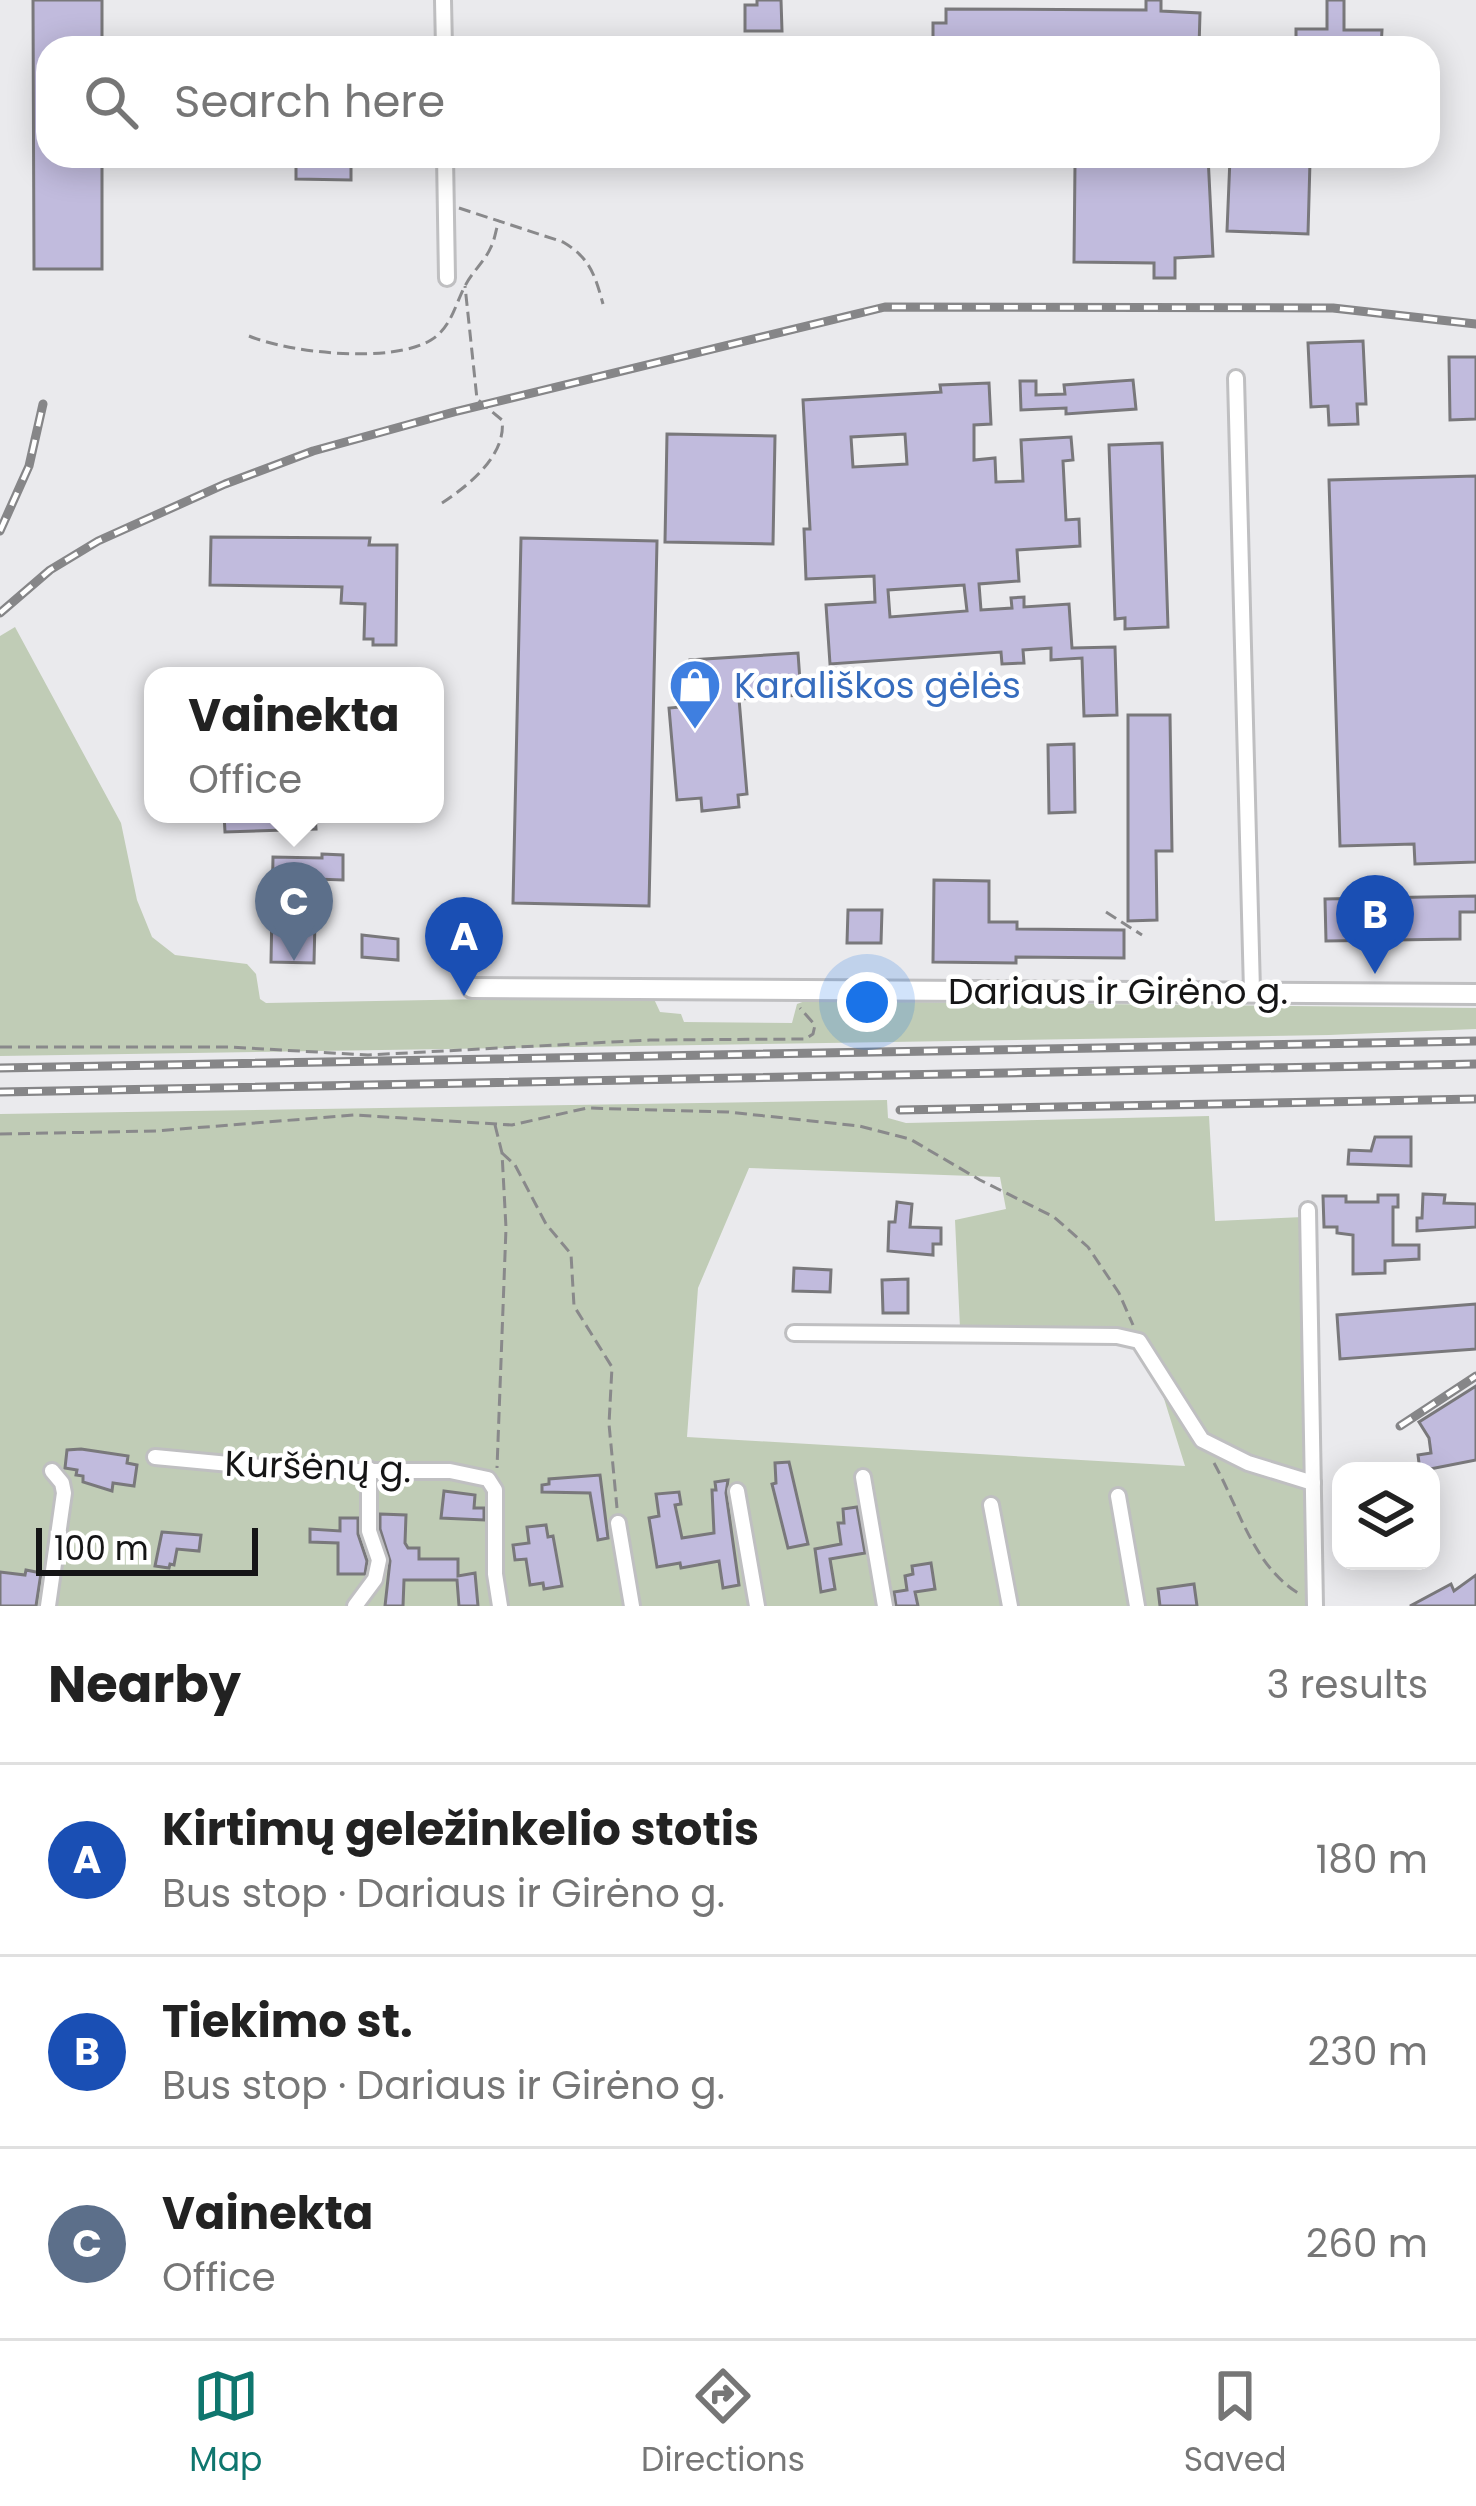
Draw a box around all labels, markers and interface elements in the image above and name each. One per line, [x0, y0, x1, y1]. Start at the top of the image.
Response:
search box [36, 36, 1440, 168]
icon: search [78, 69, 144, 135]
text: Search here [174, 70, 445, 133]
shop icon: Karališkos gėlės [667, 657, 723, 731]
place label: Karališkos gėlės [734, 660, 1021, 711]
popup [144, 667, 444, 823]
text: Vainekta [188, 684, 400, 747]
text: Office [188, 752, 302, 807]
pin: C [255, 862, 333, 961]
pin: B [1336, 875, 1414, 974]
pin: A [425, 897, 503, 996]
street label: Dariaus ir Girėno g. [948, 966, 1288, 1017]
your location [837, 972, 897, 1032]
street label: Kuršėnų g. [224, 1438, 412, 1495]
map controls [1332, 1462, 1440, 1570]
button: layers [1332, 1462, 1440, 1570]
scale bar [36, 1522, 258, 1575]
text: 100 m [54, 1525, 149, 1572]
text: Nearby [48, 1648, 241, 1720]
text: 3 results [1266, 1657, 1428, 1712]
text: Kirtimų geležinkelio stotis [162, 1798, 759, 1861]
text: A [73, 1832, 101, 1887]
text: 180 m [1316, 1832, 1428, 1887]
text: Bus stop · Dariaus ir Girėno g. [162, 1866, 725, 1921]
text: Tiekimo st. [162, 1990, 413, 2053]
text: B [74, 2024, 100, 2079]
text: 230 m [1308, 2024, 1428, 2079]
text: Bus stop · Dariaus ir Girėno g. [162, 2058, 725, 2113]
text: Vainekta [162, 2182, 373, 2245]
text: C [72, 2216, 102, 2271]
text: 260 m [1306, 2216, 1428, 2271]
text: Office [162, 2250, 276, 2305]
tab: Map [189, 2363, 262, 2485]
tab: Directions [641, 2363, 805, 2485]
tab: Saved [1184, 2363, 1287, 2485]

